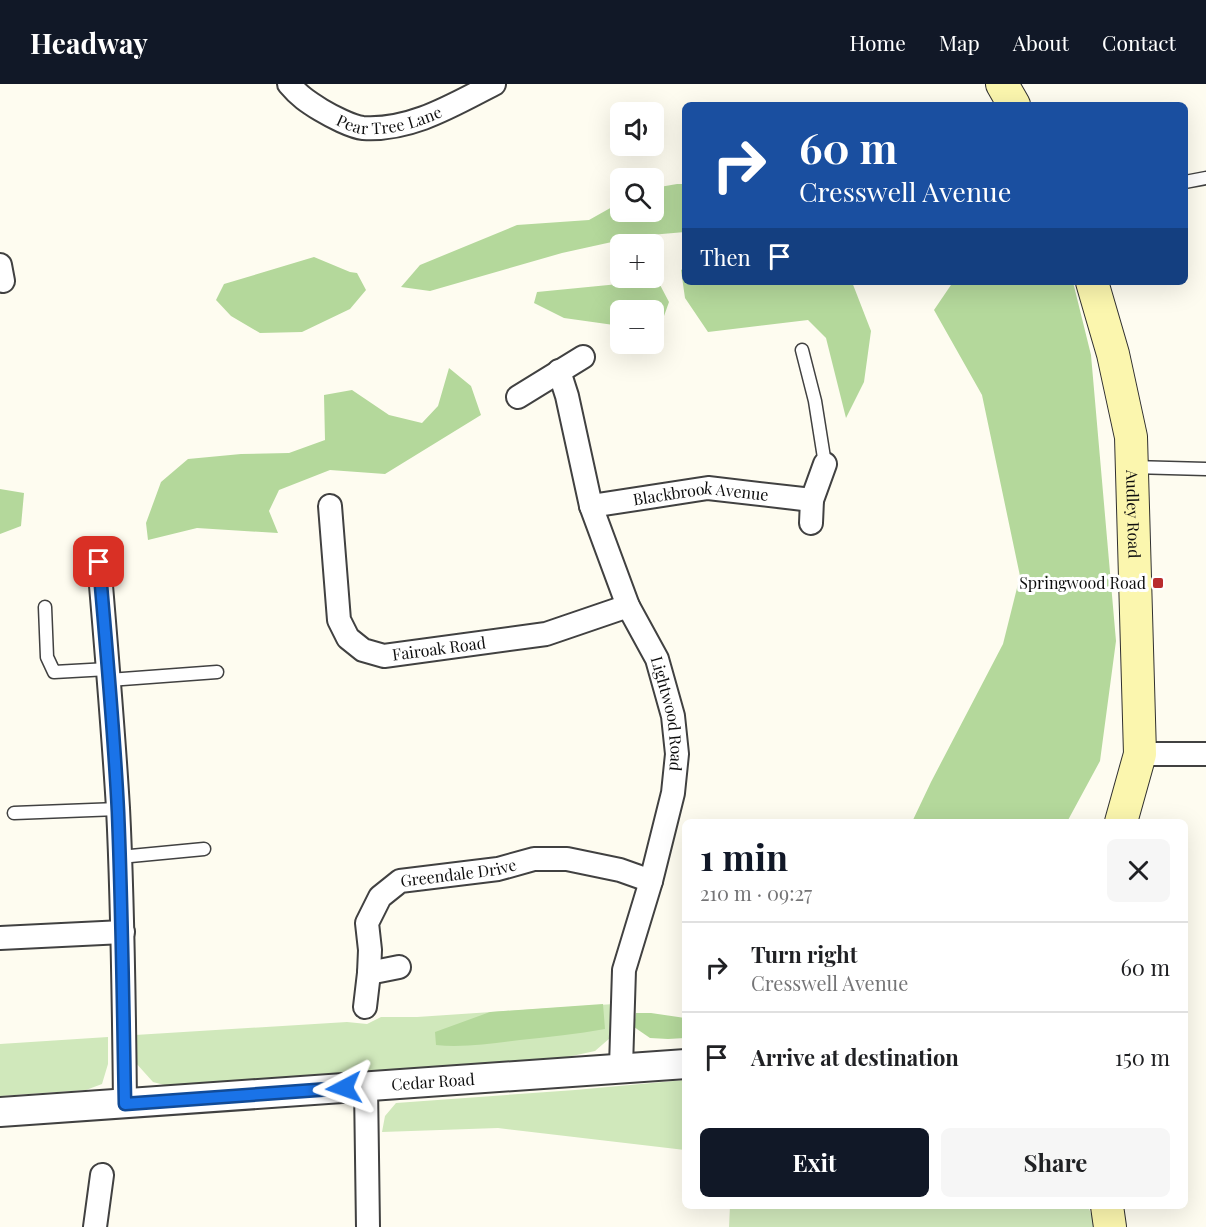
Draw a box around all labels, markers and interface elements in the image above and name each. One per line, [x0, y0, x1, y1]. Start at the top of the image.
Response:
text: Headway [30, 24, 148, 61]
text: Home [850, 28, 906, 56]
text: Map [939, 28, 980, 56]
text: About [1013, 28, 1069, 56]
text: Contact [1102, 28, 1176, 56]
street label: Pear Tree Lane [333, 101, 445, 138]
map controls [610, 102, 664, 354]
button: sound [610, 102, 664, 156]
text: 60 m [799, 119, 897, 175]
icon: right [700, 126, 778, 204]
button: search [610, 168, 664, 222]
text: Cresswell Avenue [799, 173, 1011, 209]
button: + [610, 234, 664, 288]
icon: arrive [763, 240, 796, 273]
text: Then [700, 242, 751, 272]
button: − [610, 300, 664, 354]
street label: Audley Road [1122, 468, 1145, 559]
street label: Blackbrook Avenue [632, 477, 770, 509]
pin [73, 536, 124, 587]
icon: arrive [82, 545, 115, 578]
place label: Springwood Road [1019, 572, 1146, 593]
marker: Springwood Road [1151, 576, 1165, 590]
street label: Fairoak Road [391, 631, 487, 665]
street label: Lightwood Road [647, 654, 688, 772]
text: 1 min [700, 832, 788, 880]
button: close [1107, 839, 1170, 902]
street label: Greendale Drive [399, 853, 519, 891]
text: 210 m · 09:27 [700, 879, 812, 906]
text: Turn right [751, 939, 857, 969]
icon: right [700, 951, 733, 984]
text: 60 m [1120, 952, 1170, 982]
text: Cresswell Avenue [751, 969, 908, 996]
icon: arrive [700, 1041, 733, 1074]
text: Arrive at destination [751, 1042, 959, 1072]
text: 150 m [1115, 1042, 1170, 1072]
position arrow [312, 1056, 376, 1120]
street label: Cedar Road [390, 1068, 475, 1095]
button: Exit [700, 1128, 929, 1197]
button: Share [941, 1128, 1170, 1197]

